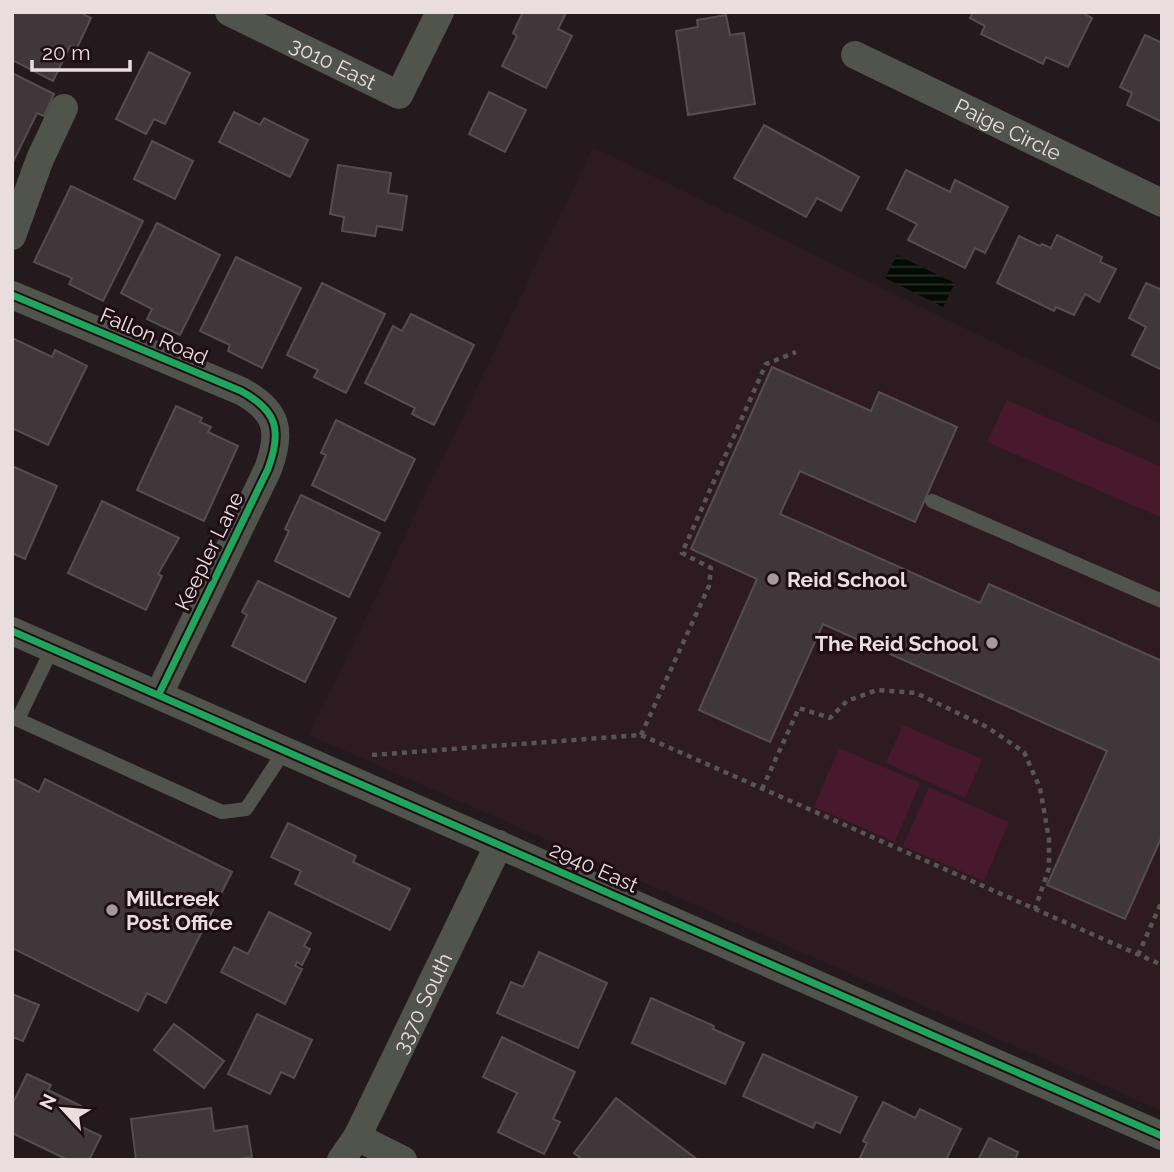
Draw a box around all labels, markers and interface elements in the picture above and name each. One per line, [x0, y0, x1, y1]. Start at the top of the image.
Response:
scale bar [32, 28, 130, 72]
street label: 3010 East [286, 31, 380, 94]
text: 20 m [42, 40, 90, 65]
street label: Paige Circle [951, 93, 1065, 165]
street label: Fallon Road [96, 302, 212, 370]
street label: Keepler Lane [169, 488, 249, 614]
place label: Reid School [787, 567, 907, 592]
marker: Reid School [765, 571, 781, 587]
place label: The Reid School [815, 631, 978, 656]
marker: The Reid School [984, 635, 1000, 651]
street label: 2940 East [546, 836, 642, 898]
place label: Millcreek Post Office [126, 886, 233, 935]
marker: Millcreek Post Office [104, 902, 120, 918]
street label: 3370 South [387, 949, 457, 1057]
north arrow [28, 1074, 98, 1144]
text: N [35, 1090, 61, 1113]

